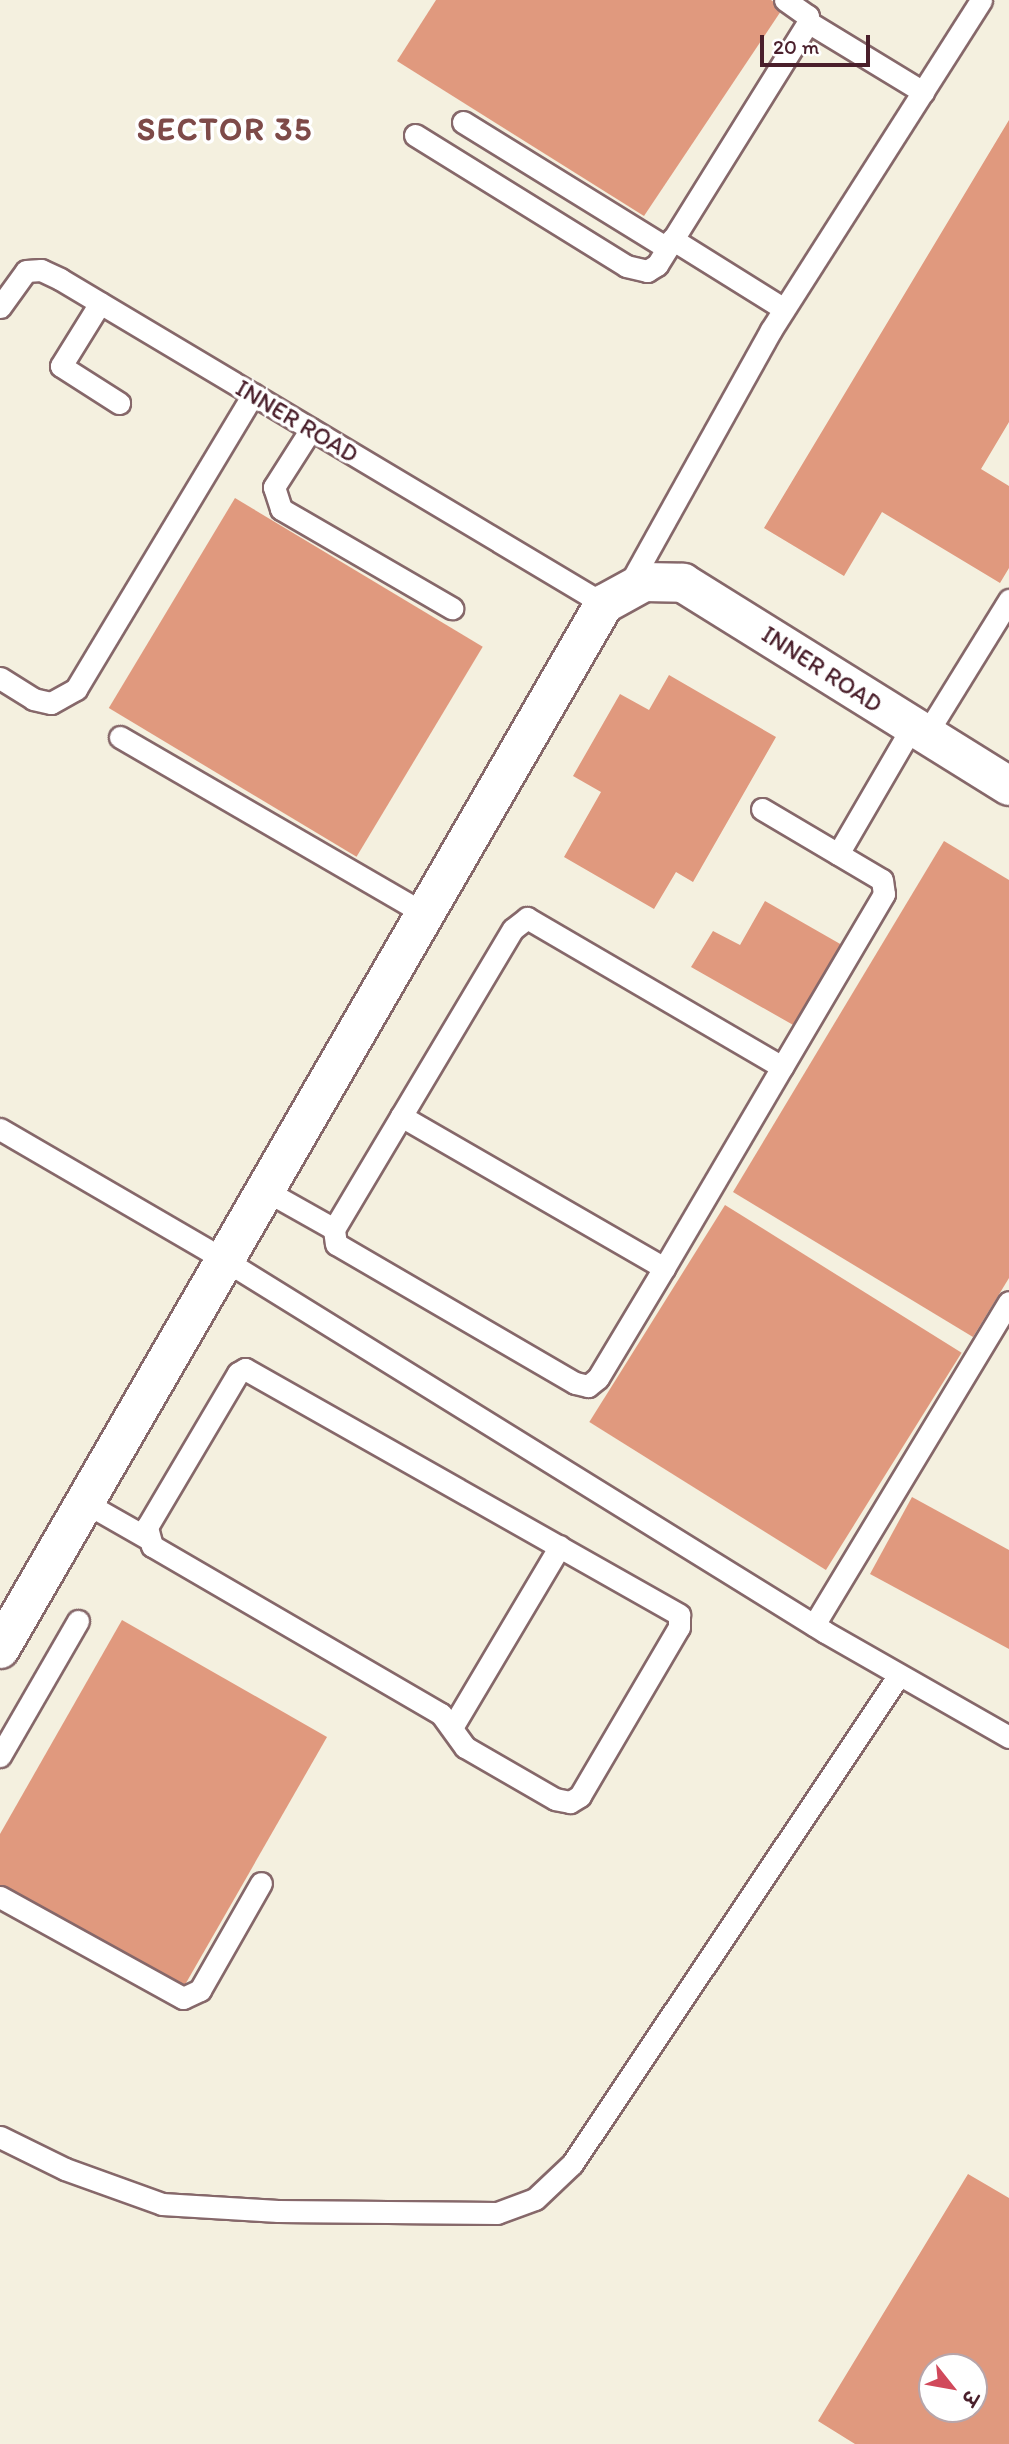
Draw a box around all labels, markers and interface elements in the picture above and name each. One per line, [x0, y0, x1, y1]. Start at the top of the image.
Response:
scale bar [764, 21, 874, 65]
text: 20 m [773, 34, 819, 59]
district label: SECTOR 35 [138, 110, 312, 148]
street label: INNER ROAD [231, 373, 363, 469]
street label: INNER ROAD [757, 619, 887, 719]
north arrow [918, 2353, 988, 2423]
text: उ [957, 2387, 983, 2409]

